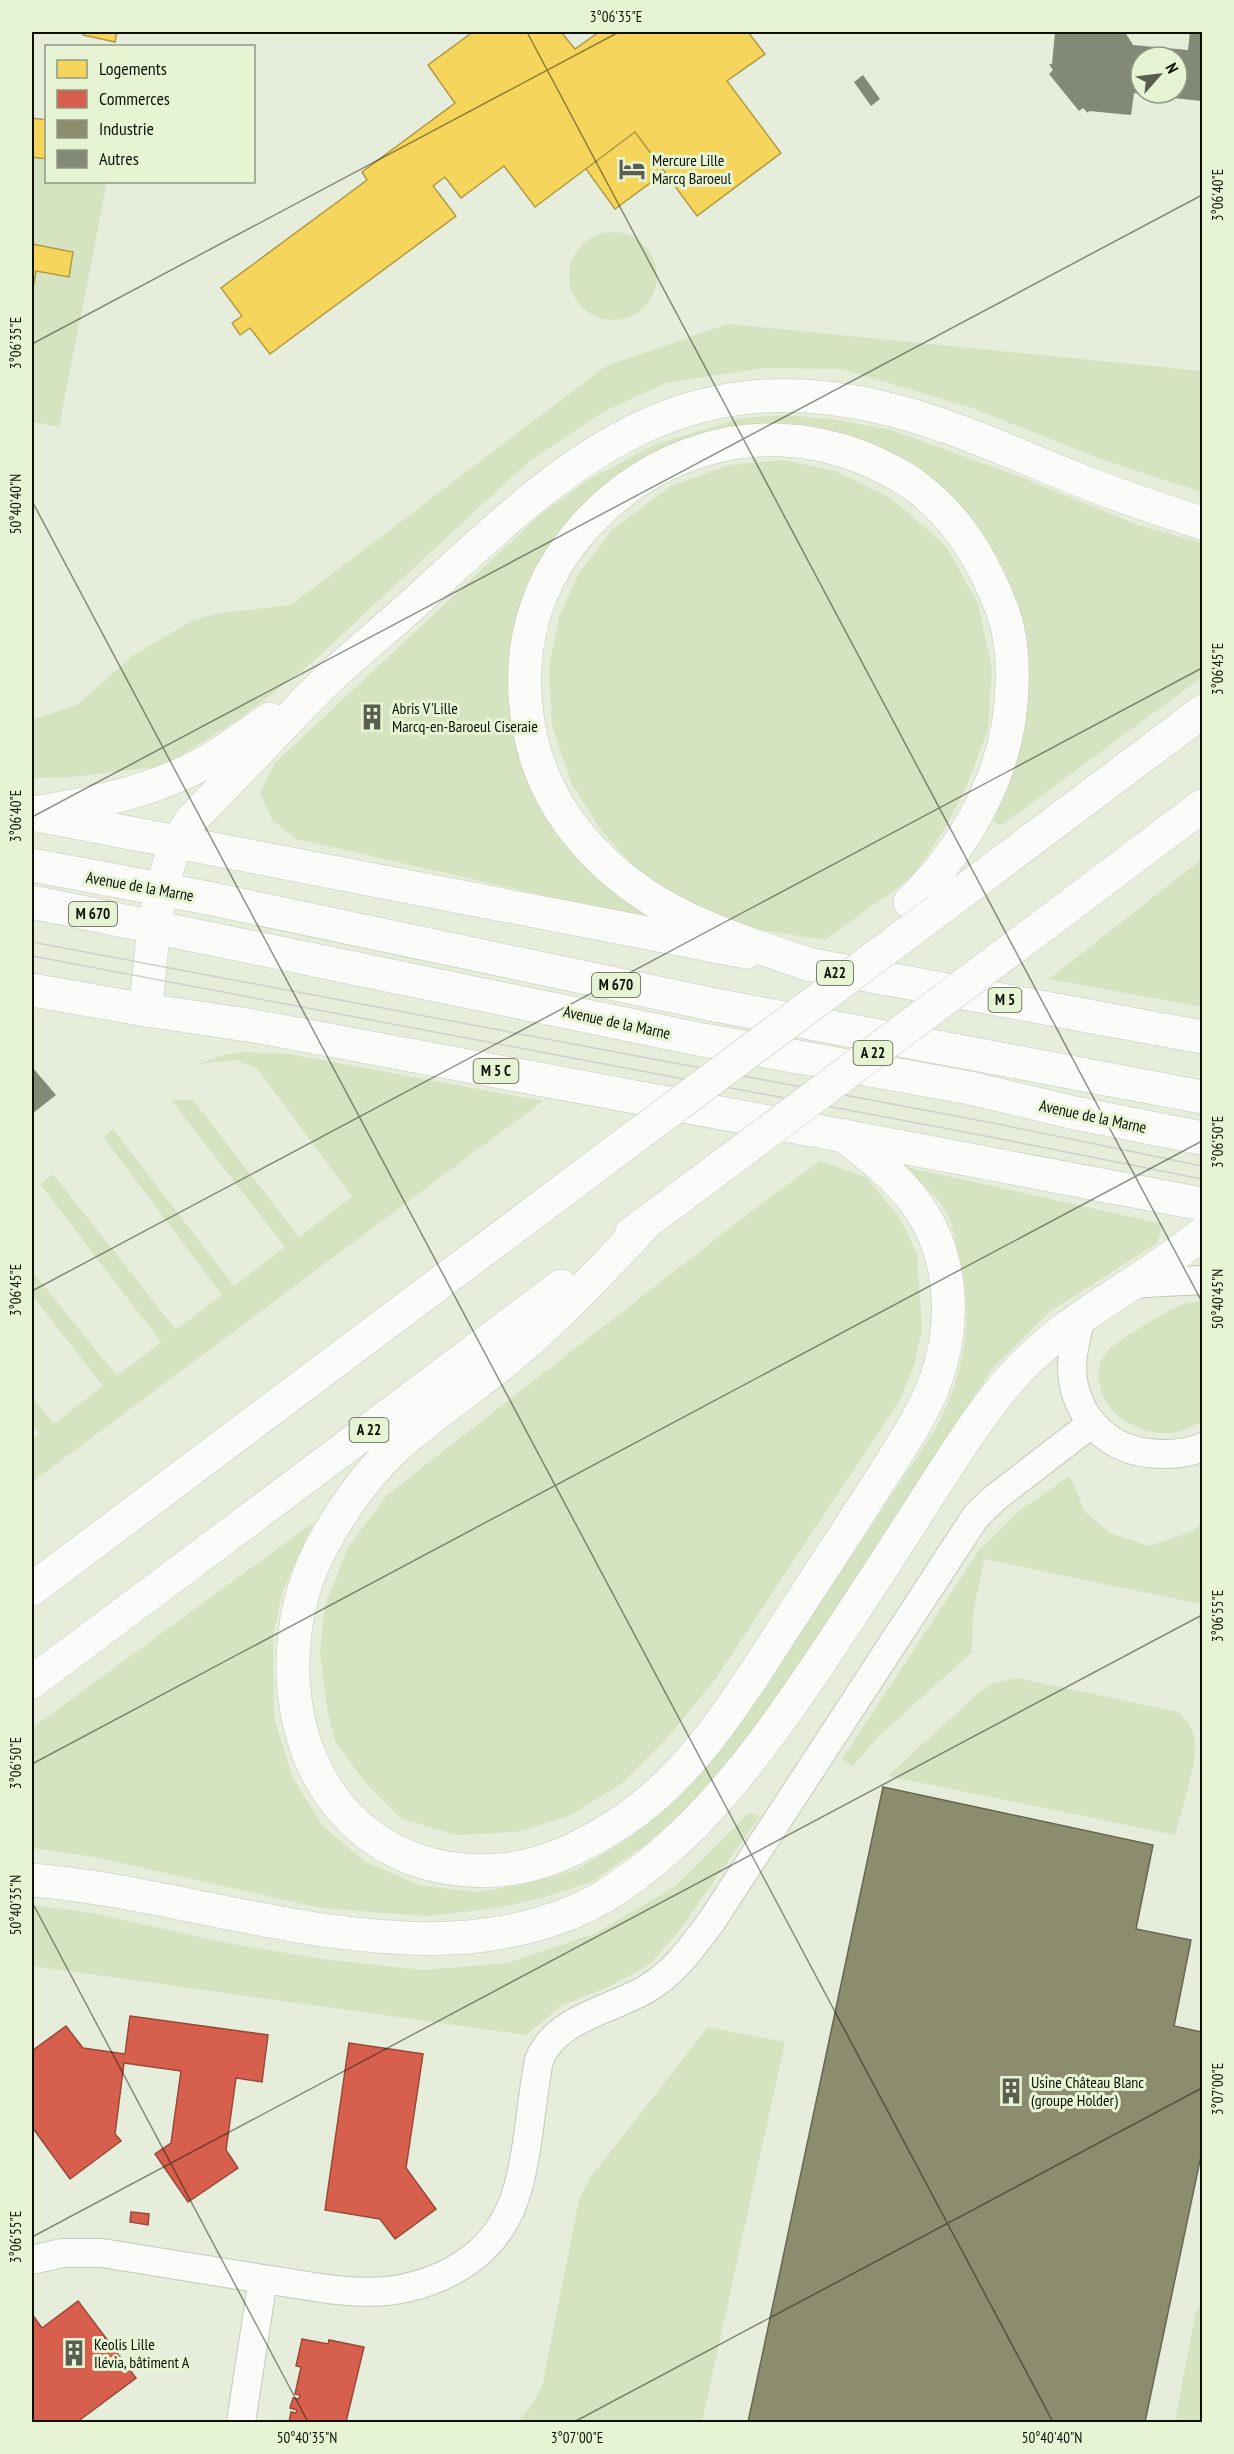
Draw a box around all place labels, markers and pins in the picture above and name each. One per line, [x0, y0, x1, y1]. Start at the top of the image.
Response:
place label: Mercure Lille Marcq Baroeul [652, 150, 731, 188]
hotel icon: Mercure Lille Marcq Baroeul [617, 154, 647, 184]
place label: Abris V'Lille Marcq-en-Baroeul Ciseraie [392, 698, 538, 736]
building icon: Abris V'Lille Marcq-en-Baroeul Ciseraie [357, 702, 387, 732]
place label: Usine Château Blanc (groupe Holder) [1031, 2072, 1144, 2110]
building icon: Usine Château Blanc (groupe Holder) [996, 2076, 1026, 2106]
place label: Keolis Lille Ilévia, bâtiment A [94, 2334, 190, 2372]
building icon: Keolis Lille Ilévia, bâtiment A [59, 2338, 89, 2368]

